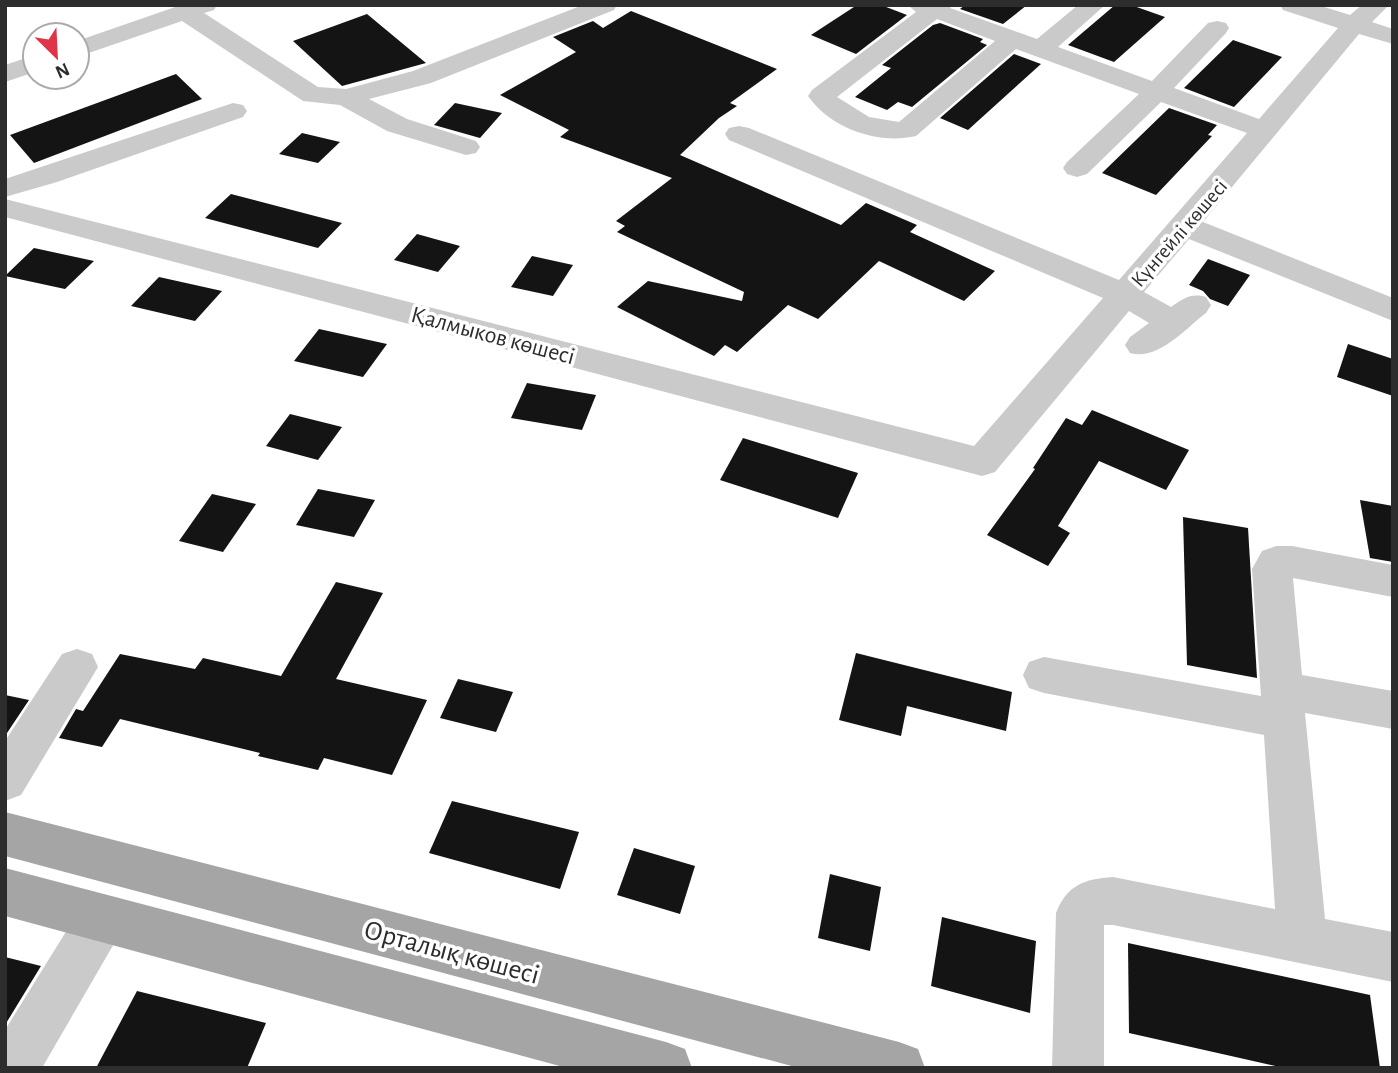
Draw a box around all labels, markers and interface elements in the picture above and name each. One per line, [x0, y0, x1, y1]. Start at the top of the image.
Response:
north arrow [21, 21, 91, 91]
text: N [52, 59, 72, 82]
street label: Күнгейлі көшесі [1127, 176, 1231, 291]
street label: Қалмыков көшесі [408, 303, 577, 369]
street label: Орталық көшесі [361, 916, 542, 990]

